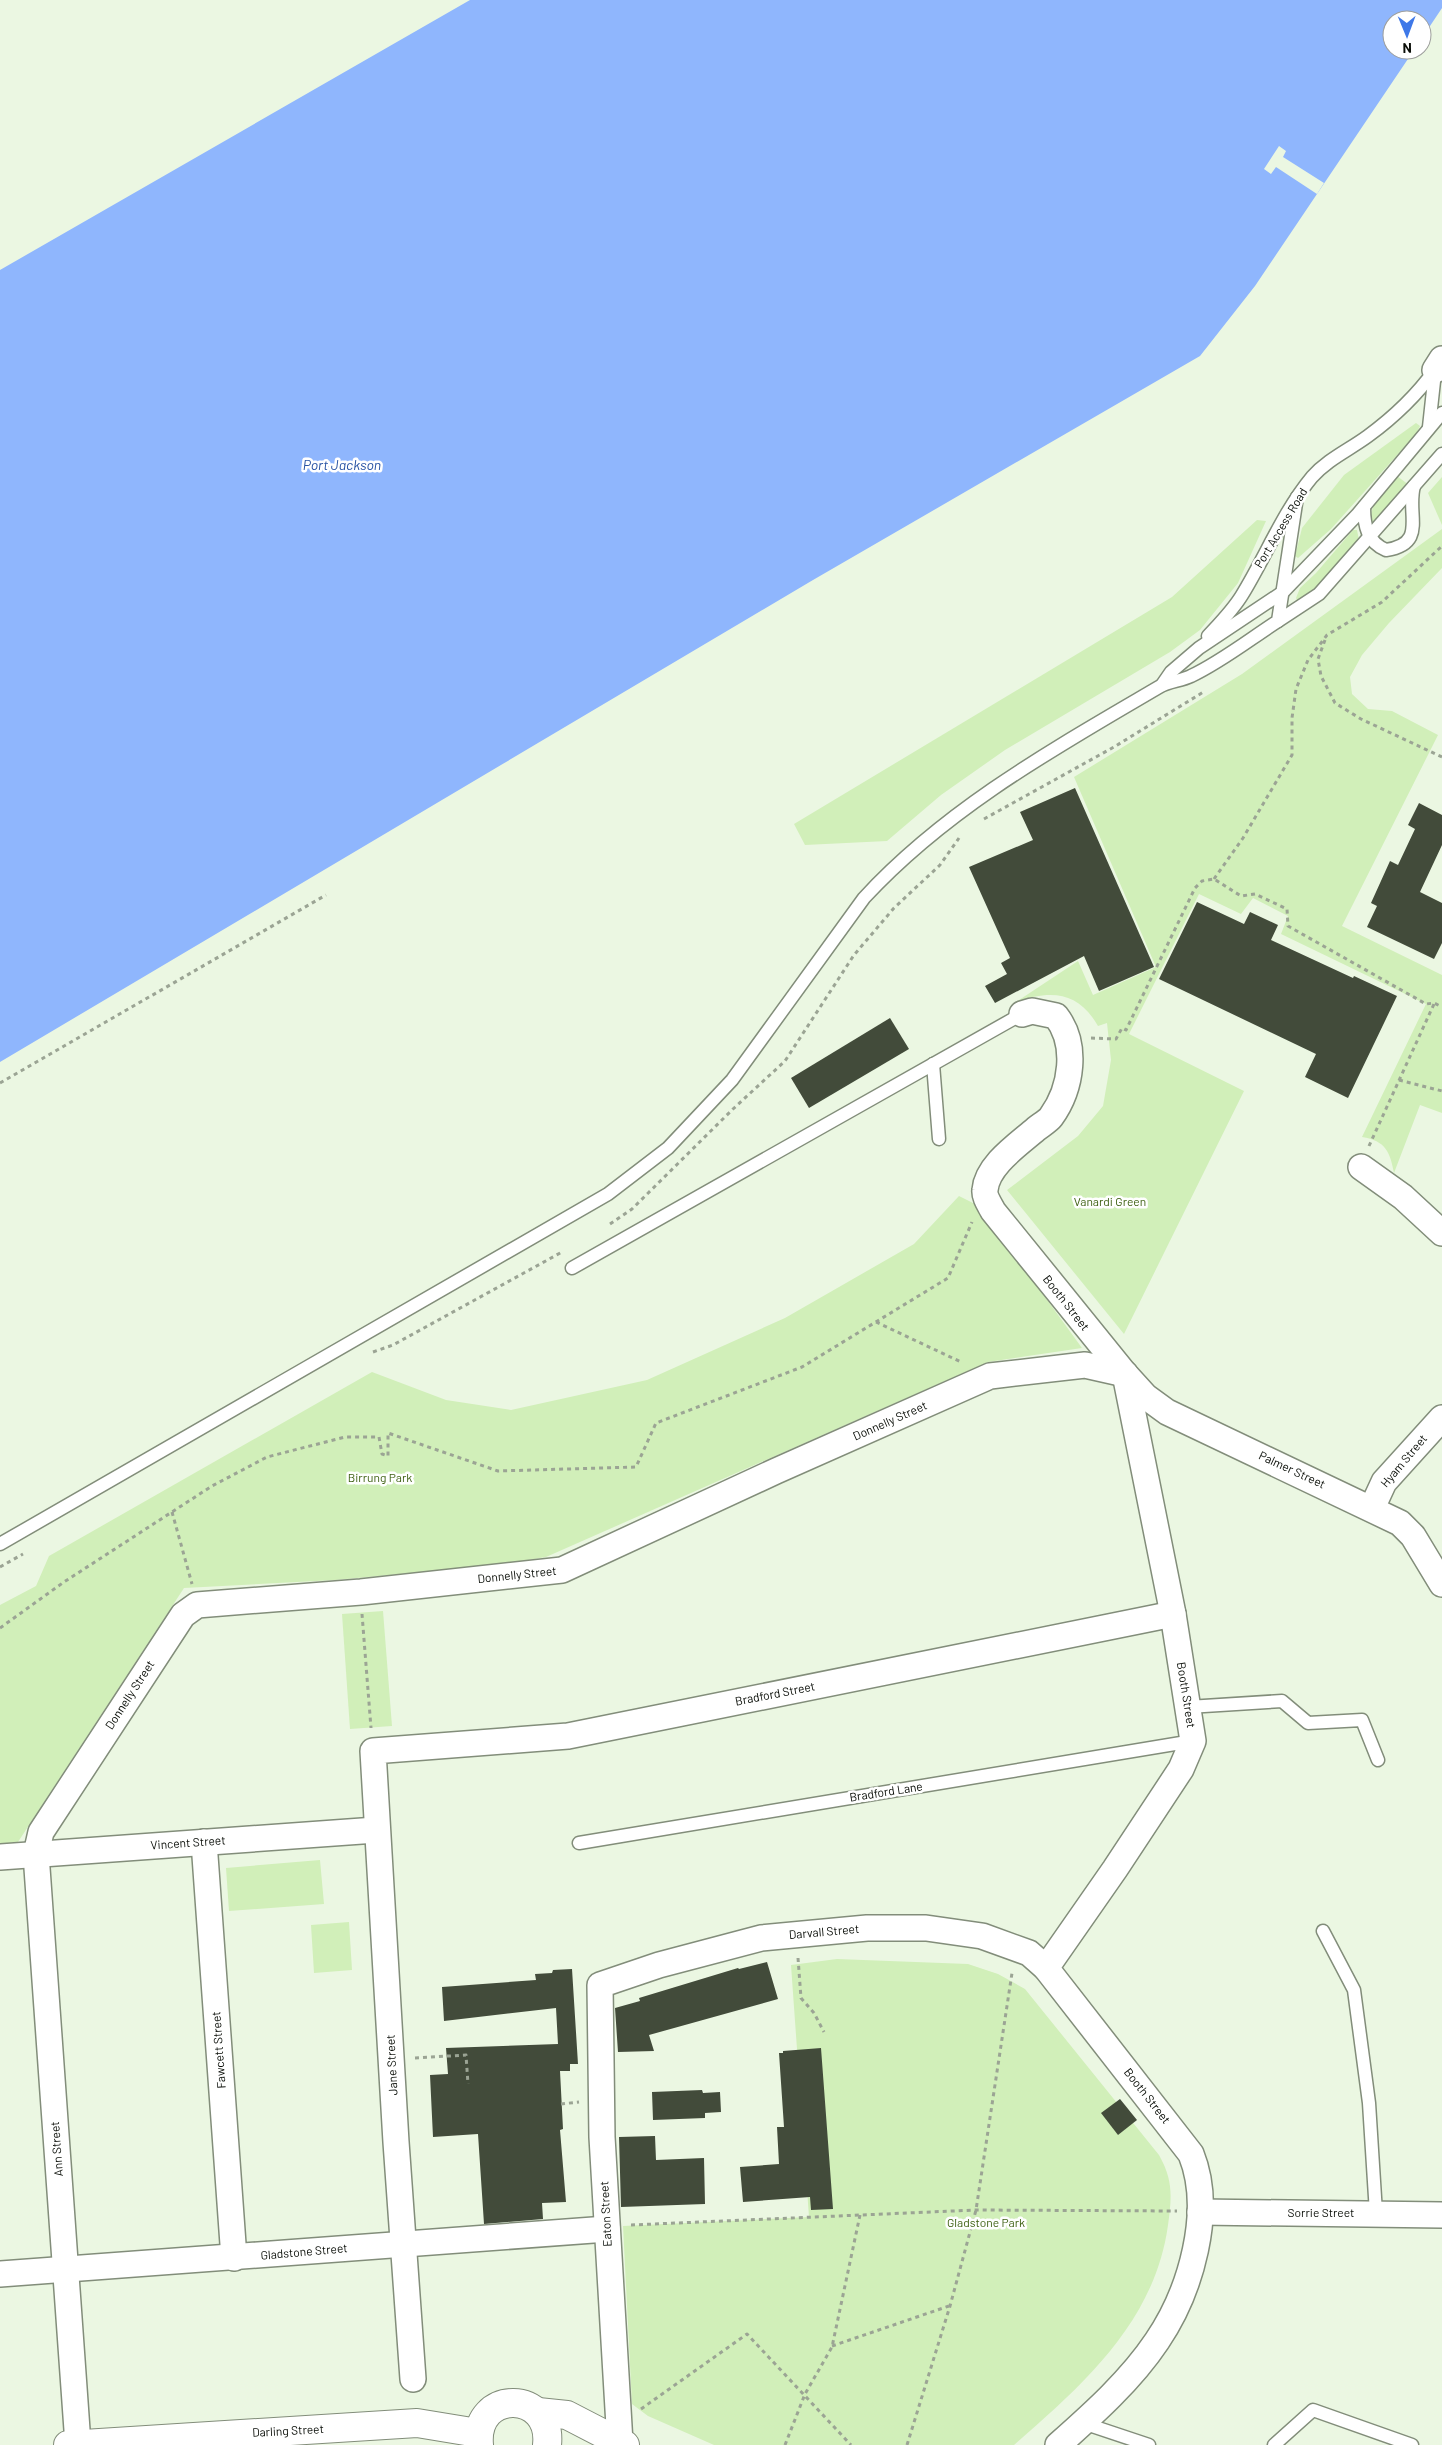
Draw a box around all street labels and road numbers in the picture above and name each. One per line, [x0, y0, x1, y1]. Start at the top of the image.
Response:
street label: Port Access Road [1251, 485, 1310, 570]
street label: Booth Street [1041, 1272, 1093, 1333]
street label: Donnelly Street [850, 1398, 929, 1443]
street label: Hyam Street [1377, 1431, 1429, 1490]
street label: Palmer Street [1257, 1448, 1328, 1491]
street label: Donnelly Street [477, 1563, 557, 1585]
street label: Donnelly Street [102, 1657, 157, 1732]
street label: Booth Street [1175, 1661, 1199, 1729]
street label: Bradford Street [734, 1678, 816, 1708]
street label: Bradford Lane [848, 1778, 923, 1804]
street label: Vincent Street [150, 1832, 226, 1852]
street label: Darvall Street [788, 1921, 860, 1941]
street label: Fawcett Street [208, 2011, 228, 2089]
street label: Jane Street [382, 2034, 400, 2096]
street label: Booth Street [1122, 2065, 1174, 2126]
street label: Ann Street [47, 2121, 65, 2177]
street label: Eaton Street [596, 2181, 614, 2247]
street label: Sorrie Street [1288, 2205, 1354, 2219]
street label: Gladstone Street [260, 2240, 348, 2262]
street label: Darling Street [252, 2421, 324, 2439]

